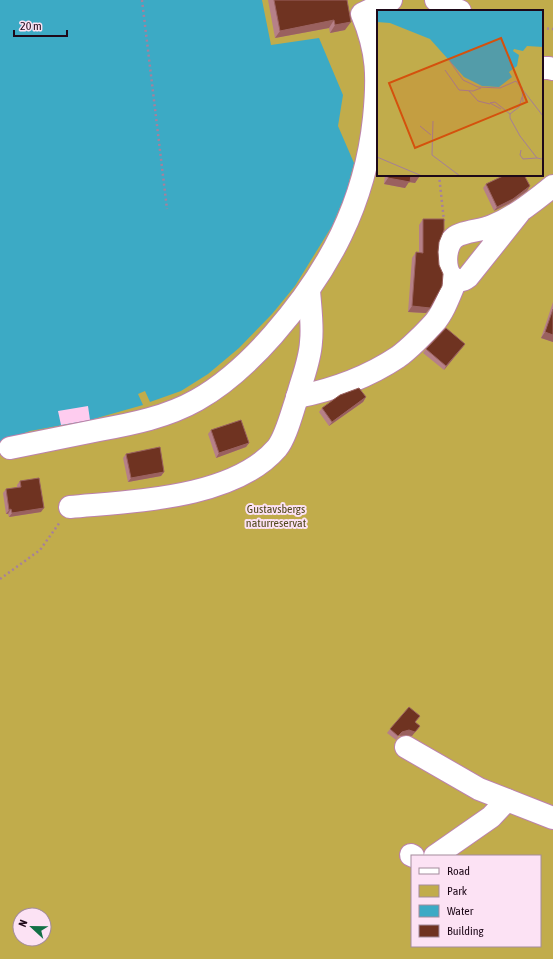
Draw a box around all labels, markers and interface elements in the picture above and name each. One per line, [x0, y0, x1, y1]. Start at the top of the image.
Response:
inset map [377, 10, 543, 176]
scale bar [14, 12, 67, 38]
text: 20 m [20, 19, 42, 33]
park label: Gustavsbergs naturreservat [246, 502, 307, 530]
legend [411, 855, 541, 947]
text: Road [447, 864, 470, 878]
text: Park [447, 884, 468, 898]
text: Water [447, 904, 474, 918]
north arrow [12, 907, 52, 947]
text: N [16, 918, 30, 929]
text: Building [447, 924, 485, 938]

